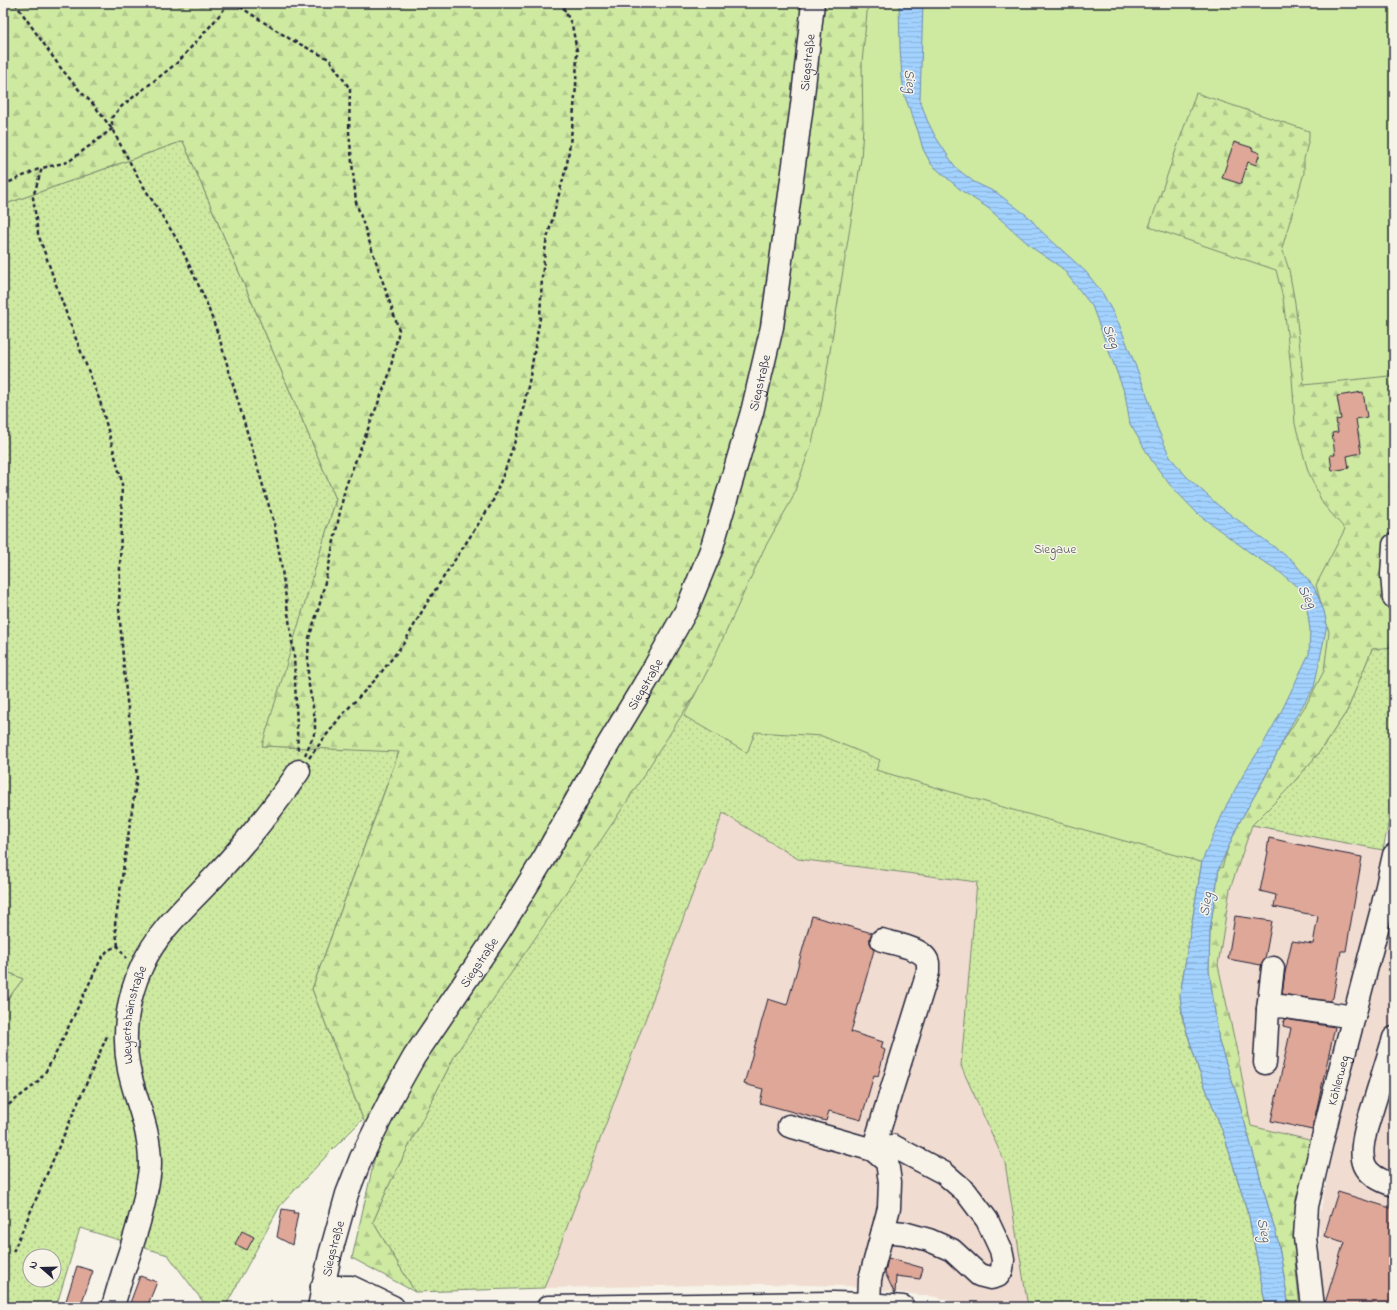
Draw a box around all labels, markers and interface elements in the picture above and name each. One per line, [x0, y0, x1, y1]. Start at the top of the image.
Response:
street label: Siegstraße [796, 33, 821, 92]
water label: Sieg [898, 68, 921, 95]
water label: Sieg [1096, 321, 1125, 352]
street label: Siegstraße [745, 353, 776, 413]
park label: Siegaue [1034, 540, 1076, 560]
water label: Sieg [1292, 581, 1322, 613]
street label: Siegstraße [623, 655, 669, 714]
water label: Sieg [1194, 890, 1219, 918]
street label: Siegstraße [456, 934, 504, 992]
street label: Weyertshainstraße [118, 962, 152, 1065]
street label: Köhlerweg [1323, 1053, 1355, 1108]
water label: Sieg [1250, 1216, 1277, 1245]
street label: Siegstraße [318, 1219, 350, 1279]
north arrow [22, 1248, 62, 1288]
text: N [25, 1259, 42, 1271]

